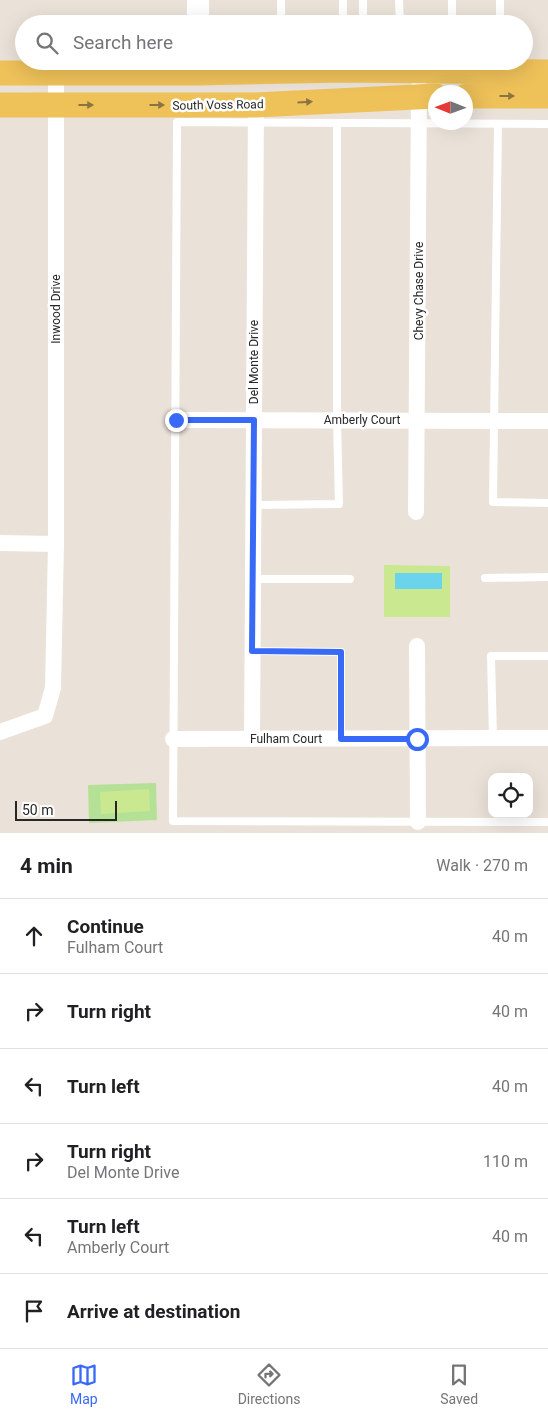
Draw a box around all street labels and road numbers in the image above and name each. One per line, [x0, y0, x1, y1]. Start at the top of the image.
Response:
street label: South Voss Road [172, 97, 264, 113]
street label: Chevy Chase Drive [412, 242, 426, 340]
street label: Inwood Drive [49, 274, 63, 344]
street label: Del Monte Drive [247, 320, 261, 404]
street label: Amberly Court [324, 413, 400, 427]
street label: Fulham Court [250, 732, 322, 746]

